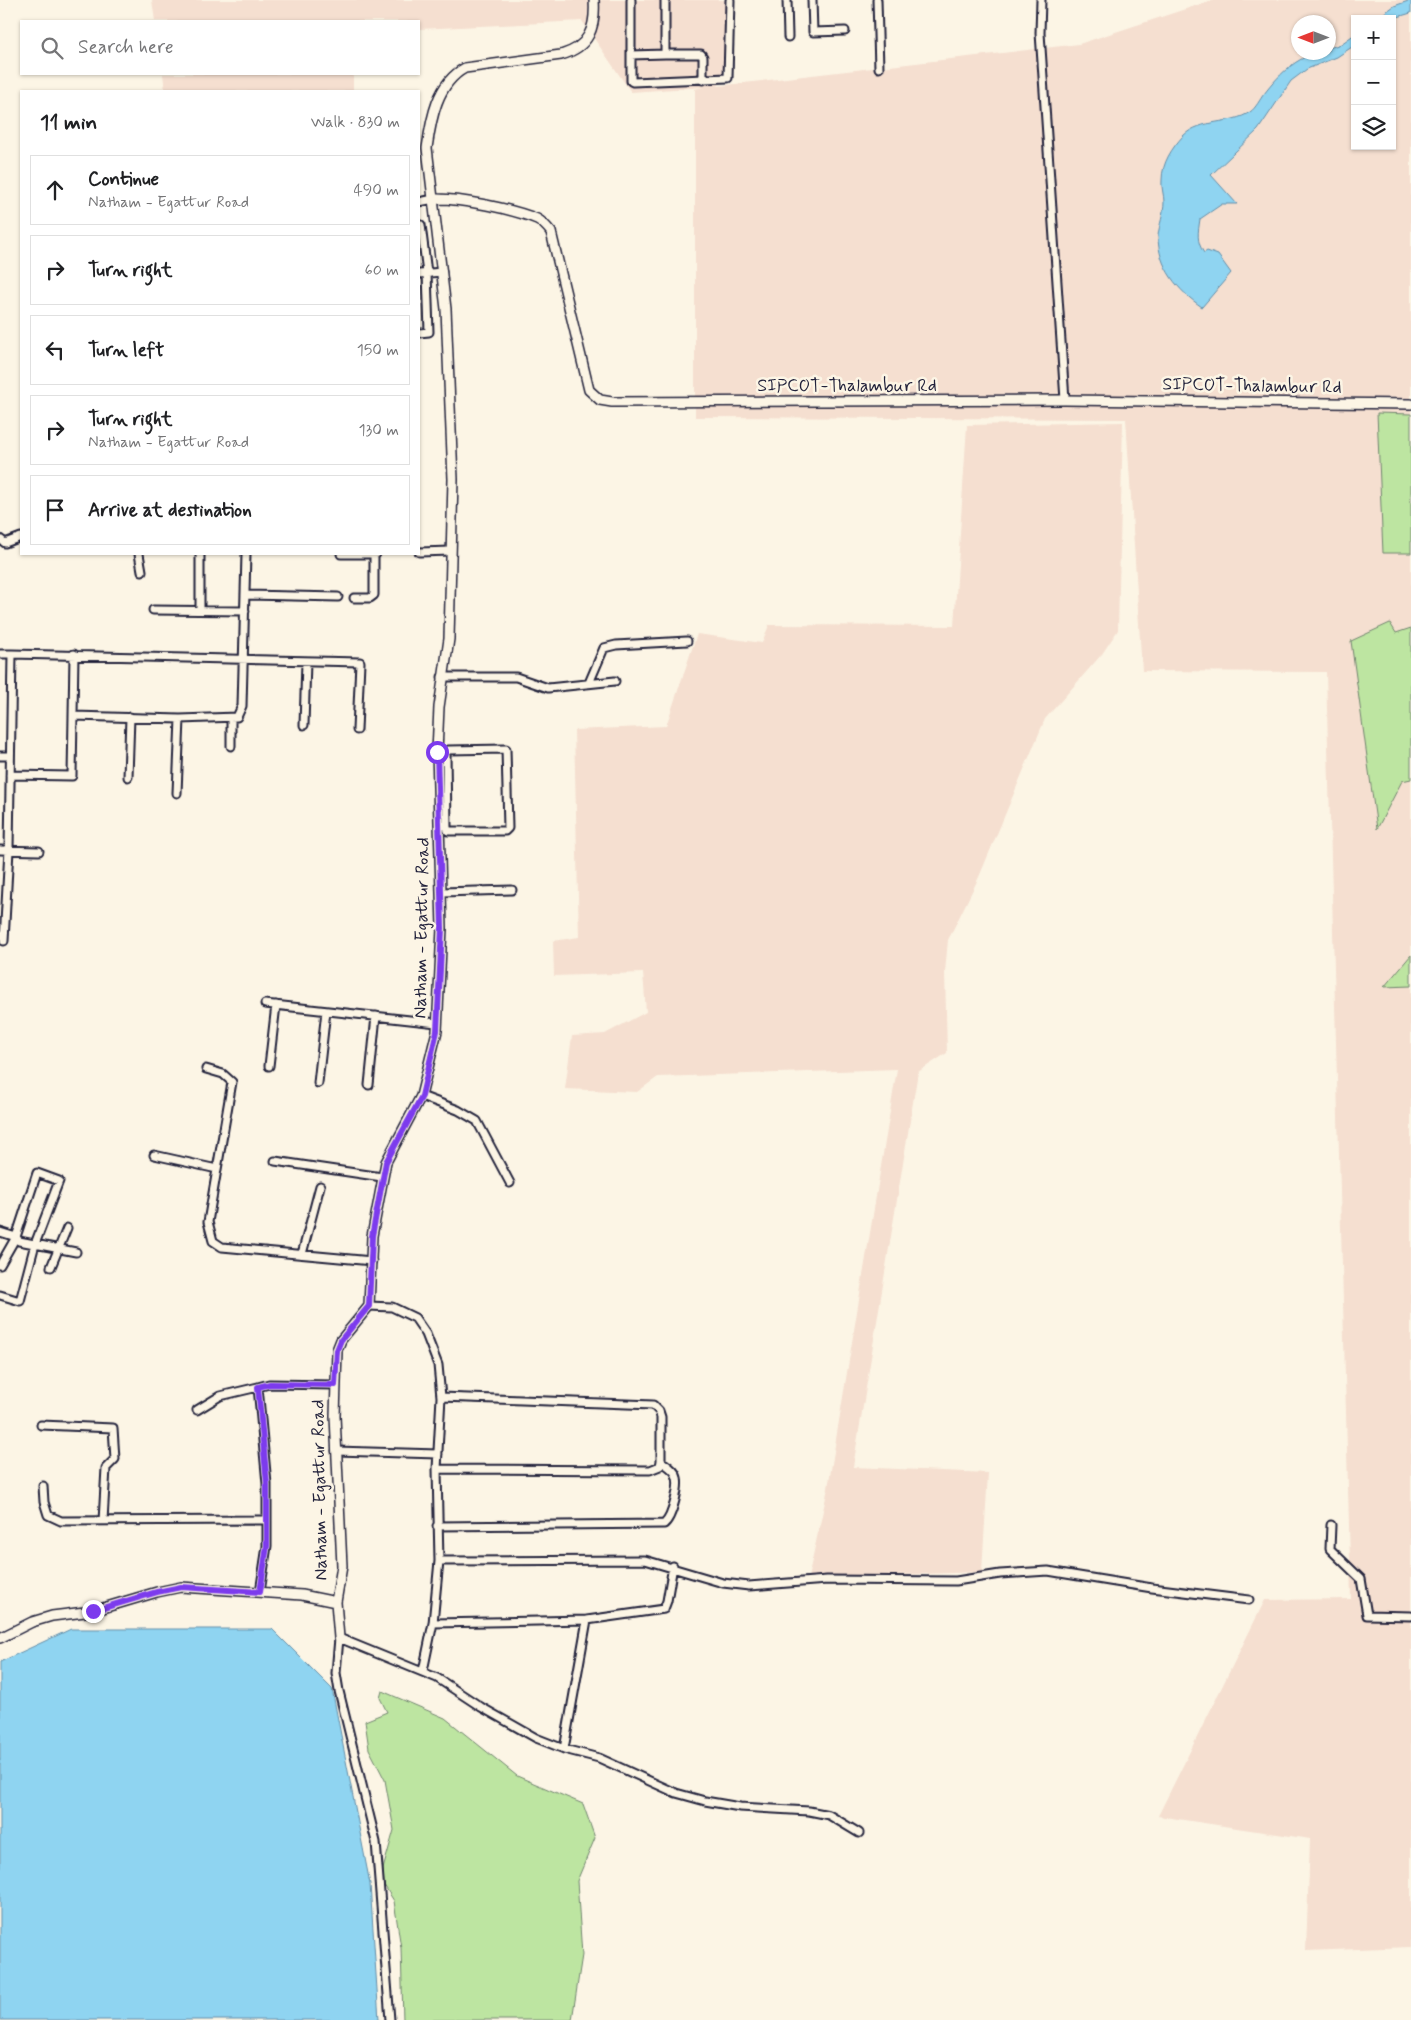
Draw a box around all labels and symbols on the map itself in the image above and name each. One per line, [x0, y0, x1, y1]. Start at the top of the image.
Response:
north arrow [1291, 15, 1336, 60]
street label: SIPCOT-Thalambur Rd [1162, 372, 1342, 400]
street label: SIPCOT-Thalambur Rd [757, 374, 937, 398]
route start [426, 741, 449, 764]
street label: Natham - Egattur Road [408, 837, 436, 1019]
street label: Natham - Egattur Road [306, 1399, 334, 1581]
route end [82, 1600, 105, 1623]

